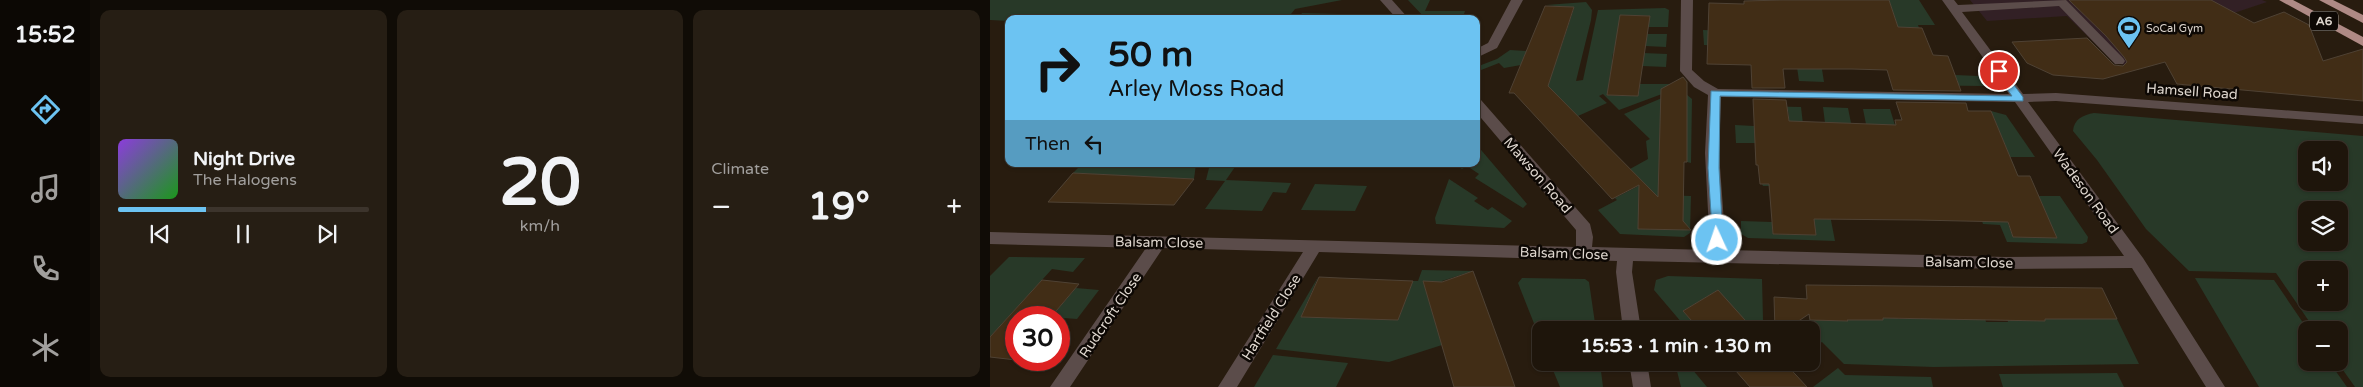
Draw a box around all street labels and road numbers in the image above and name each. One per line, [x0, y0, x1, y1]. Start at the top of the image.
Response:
road number: A6 [2310, 12, 2338, 30]
street label: Hamsell Road [2146, 80, 2238, 103]
street label: Mawson Road [1500, 134, 1575, 217]
street label: Wadeson Road [2049, 146, 2122, 237]
street label: Balsam Close [1115, 233, 1203, 252]
street label: Balsam Close [1519, 243, 1609, 264]
street label: Balsam Close [1925, 253, 2013, 272]
street label: Rudcroft Close [1076, 269, 1145, 361]
street label: Hartfield Close [1238, 271, 1305, 363]

